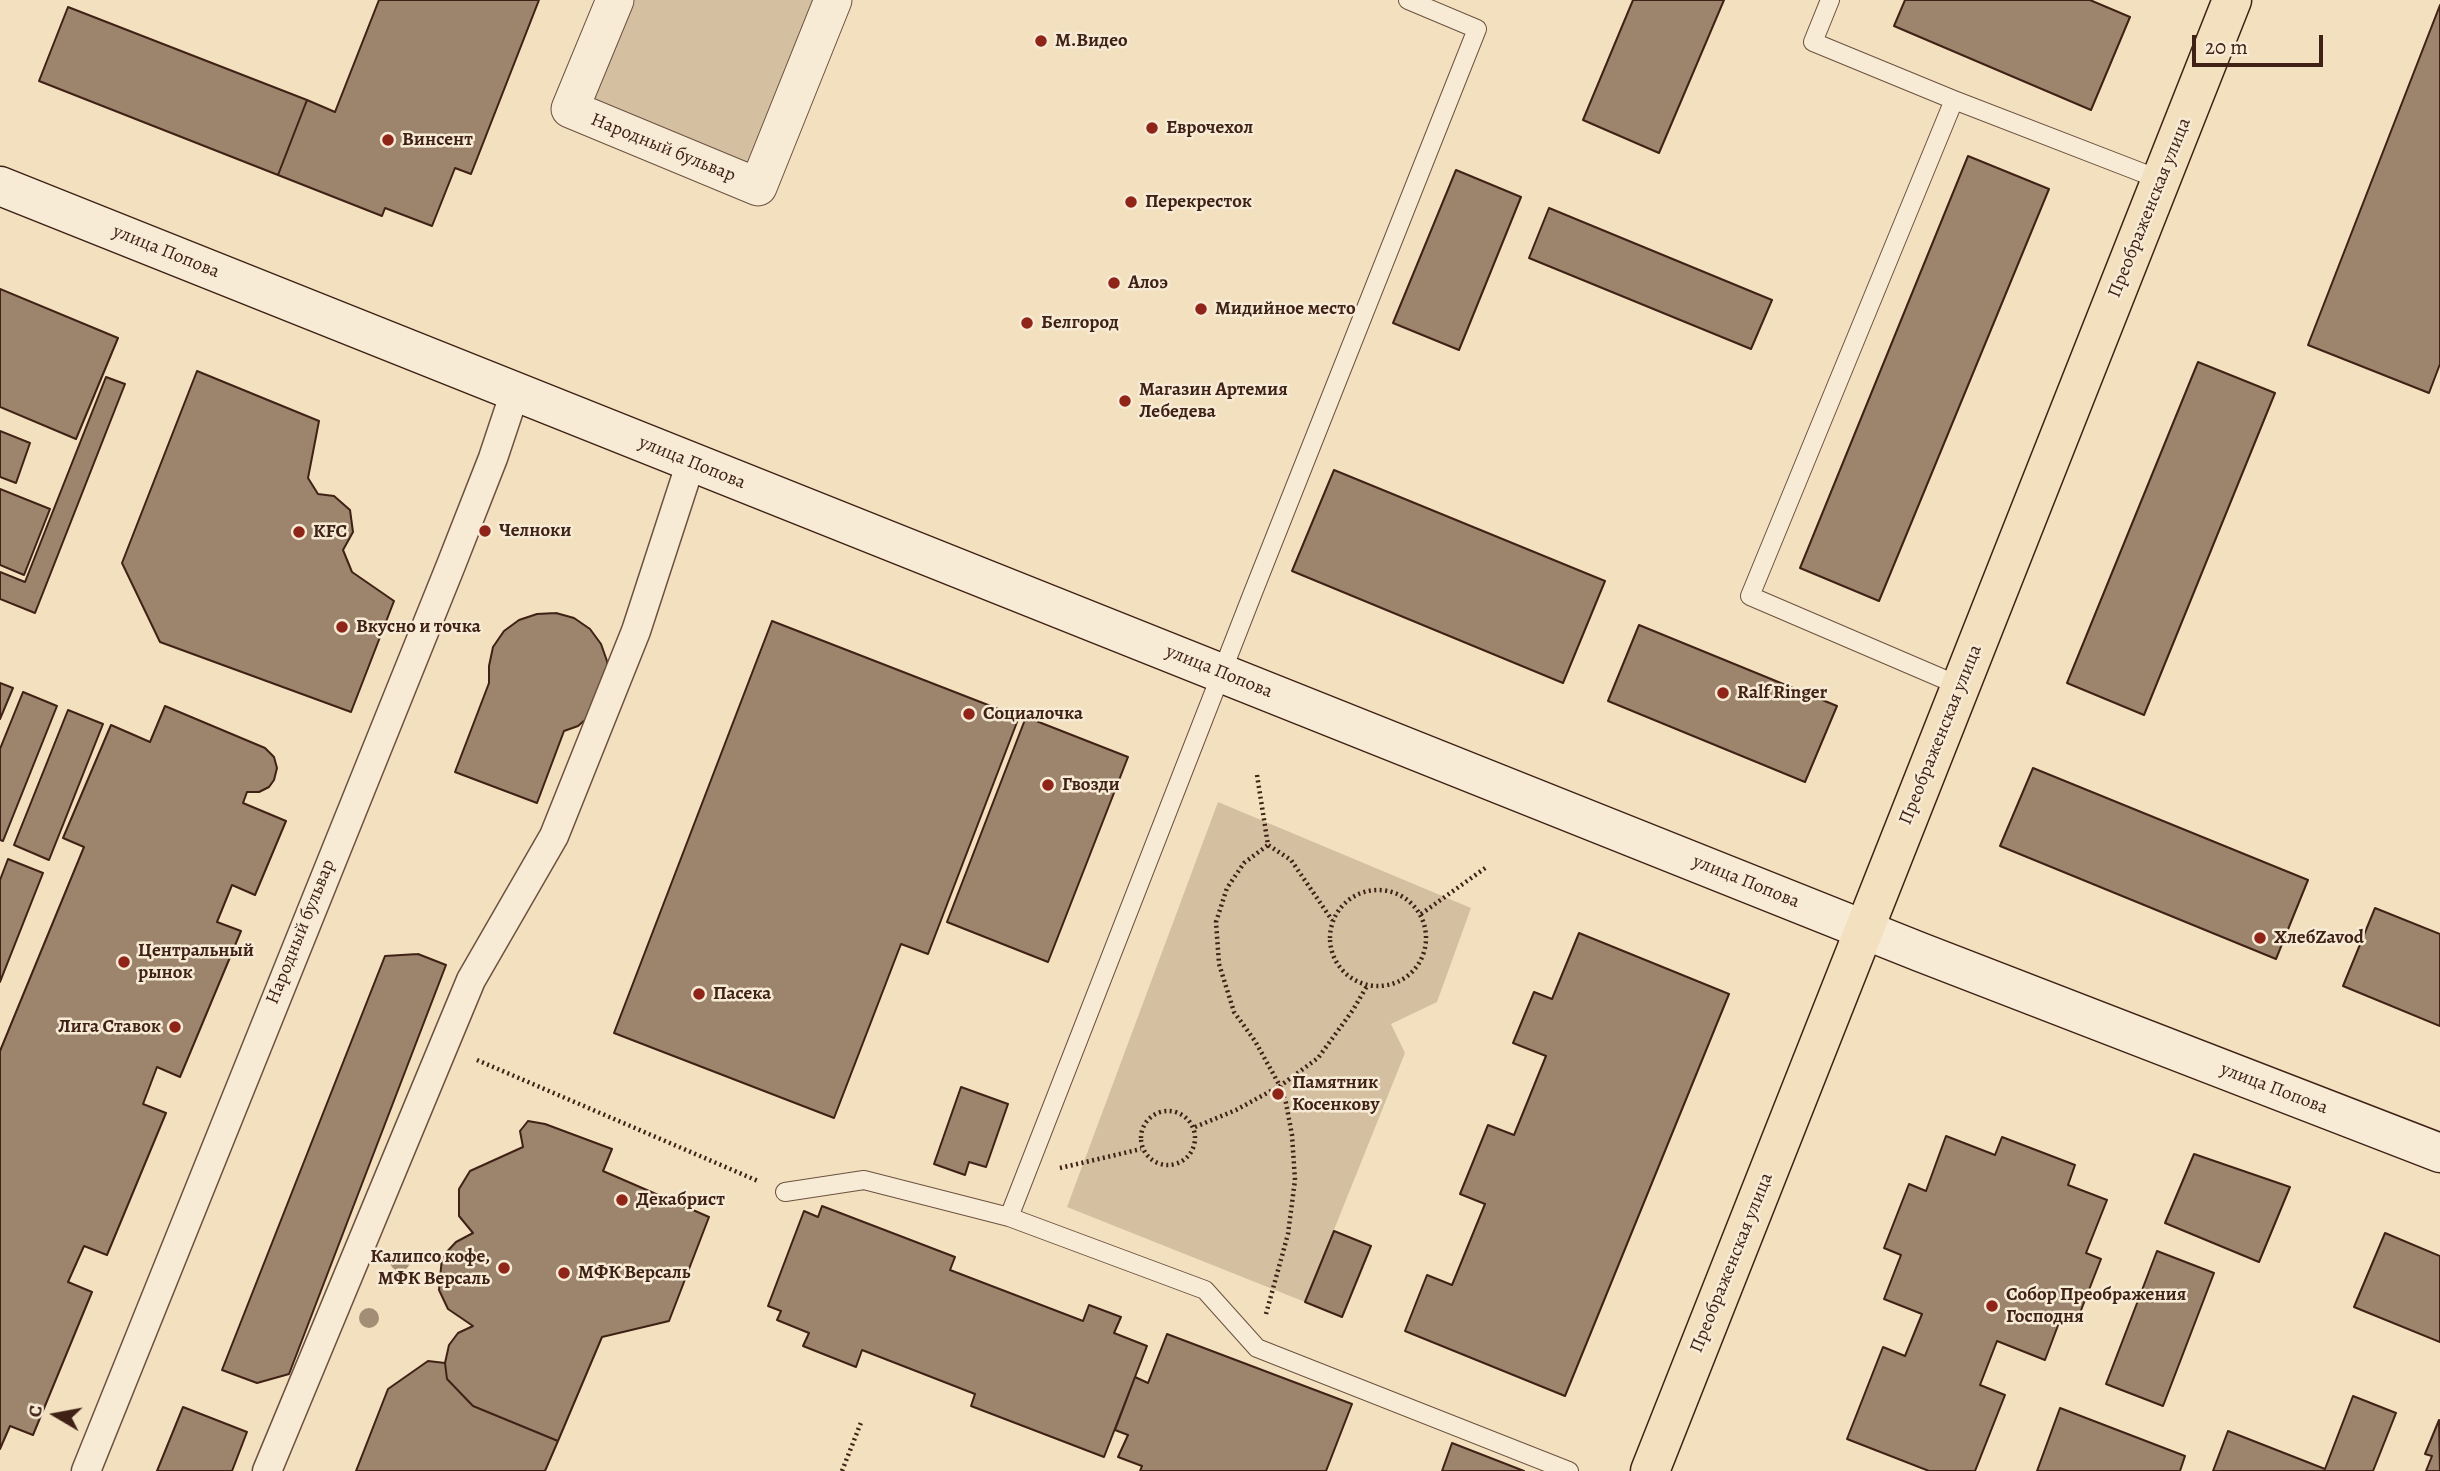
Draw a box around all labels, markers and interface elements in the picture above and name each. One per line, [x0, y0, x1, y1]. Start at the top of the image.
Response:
scale bar [2195, 21, 2326, 65]
place label: М.Видео [1055, 30, 1128, 52]
marker: М.Видео [1033, 33, 1049, 49]
text: 20 m [2205, 33, 2248, 61]
street label: Народный бульвар [587, 109, 739, 187]
street label: Преображенская улица [2103, 115, 2197, 301]
place label: Еврочехол [1166, 117, 1253, 139]
marker: Еврочехол [1144, 120, 1160, 136]
place label: Винсент [402, 129, 473, 151]
marker: Винсент [380, 132, 396, 148]
place label: Перекресток [1145, 191, 1252, 213]
marker: Перекресток [1123, 194, 1139, 210]
street label: улица Попова [109, 220, 223, 284]
place label: Алоэ [1128, 272, 1168, 294]
marker: Алоэ [1106, 275, 1122, 291]
place label: Мидийное место [1215, 298, 1356, 320]
marker: Мидийное место [1193, 301, 1209, 317]
place label: Белгород [1041, 312, 1119, 334]
marker: Белгород [1019, 315, 1035, 331]
place label: Магазин Артемия Лебедева [1139, 379, 1288, 423]
marker: Магазин Артемия Лебедева [1117, 393, 1133, 409]
street label: улица Попова [635, 431, 749, 495]
place label: Челноки [499, 520, 572, 542]
place label: KFC [313, 521, 347, 543]
marker: Челноки [477, 523, 493, 539]
marker: KFC [291, 524, 307, 540]
place label: Вкусно и точка [356, 616, 481, 638]
marker: Вкусно и точка [334, 619, 350, 635]
street label: улица Попова [1162, 640, 1276, 704]
street label: Преображенская улица [1894, 642, 1988, 828]
place label: Ralf Ringer [1737, 682, 1827, 704]
marker: Ralf Ringer [1715, 685, 1731, 701]
place label: Социалочка [983, 703, 1083, 725]
marker: Социалочка [961, 706, 977, 722]
place label: Гвозди [1062, 774, 1120, 796]
marker: Гвозди [1040, 777, 1056, 793]
street label: улица Попова [1689, 850, 1803, 914]
street label: Народный бульвар [262, 856, 340, 1008]
place label: ХлебZavod [2274, 927, 2364, 949]
marker: ХлебZavod [2252, 930, 2268, 946]
place label: Центральный рынок [138, 940, 254, 984]
marker: Центральный рынок [116, 954, 132, 970]
place label: Пасека [713, 983, 771, 1005]
marker: Пасека [691, 986, 707, 1002]
place label: Лига Ставок [58, 1016, 161, 1038]
marker: Лига Ставок [167, 1019, 183, 1035]
street label: улица Попова [2217, 1058, 2331, 1120]
place label: Памятник Косенкову [1292, 1072, 1380, 1116]
marker: Памятник Косенкову [1270, 1086, 1286, 1102]
street label: Преображенская улица [1685, 1170, 1779, 1356]
place label: Декабрист [636, 1189, 725, 1211]
marker: Декабрист [614, 1192, 630, 1208]
place label: Калипсо кофе, МФК Версаль [370, 1246, 490, 1290]
marker: Калипсо кофе, МФК Версаль [496, 1260, 512, 1276]
place label: МФК Версаль [578, 1262, 690, 1284]
marker: МФК Версаль [556, 1265, 572, 1281]
place label: Собор Преображения Господня [2006, 1284, 2186, 1328]
marker: Собор Преображения Господня [1984, 1298, 2000, 1314]
north arrow [21, 1380, 91, 1450]
text: С [21, 1403, 49, 1419]

